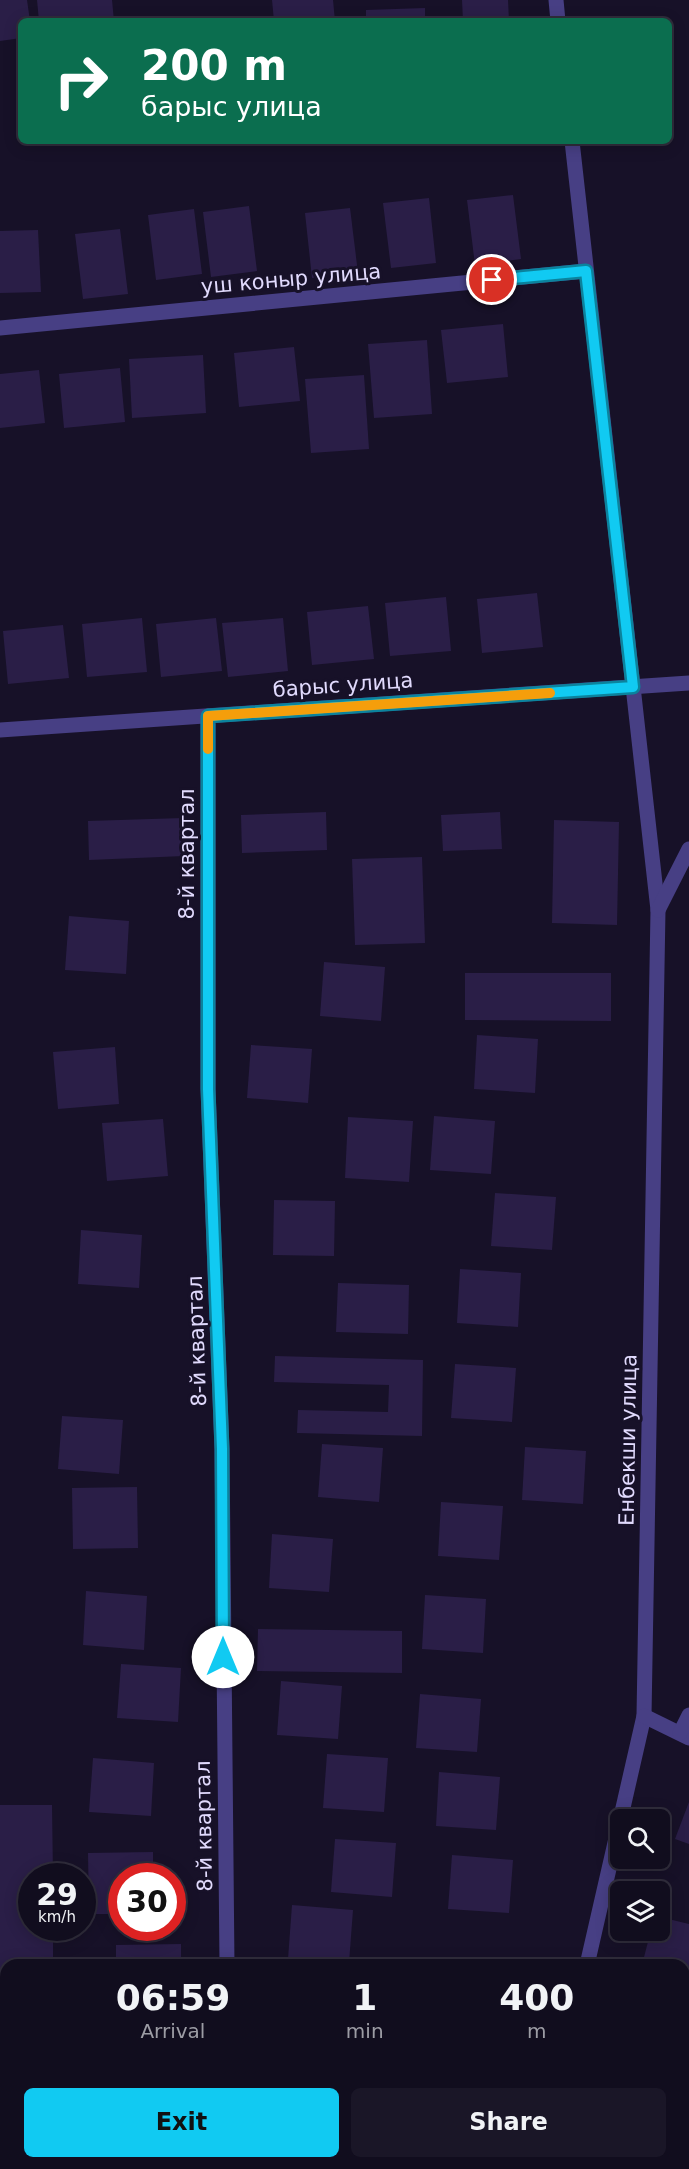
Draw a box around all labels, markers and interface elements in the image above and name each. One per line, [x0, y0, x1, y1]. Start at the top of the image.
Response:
text: 200 m [141, 41, 287, 90]
icon: right [42, 42, 120, 120]
text: барыс улица [141, 91, 322, 122]
pin [466, 254, 517, 305]
street label: уш коныр улица [200, 259, 382, 299]
icon: arrive [475, 263, 508, 296]
street label: барыс улица [272, 668, 414, 702]
street label: 8-й квартал [175, 788, 199, 920]
street label: 8-й квартал [183, 1275, 211, 1407]
street label: Енбекши улица [615, 1354, 641, 1526]
position arrow [191, 1625, 255, 1689]
street label: 8-й квартал [191, 1760, 217, 1892]
map controls [610, 1809, 670, 1941]
button: search [610, 1809, 670, 1869]
speed limit sign: 30 [108, 1863, 186, 1941]
text: 29 [36, 1877, 78, 1912]
button: layers [610, 1881, 670, 1941]
text: km/h [38, 1908, 76, 1926]
text: 06:59 [116, 1977, 230, 2018]
text: 1 [352, 1977, 377, 2018]
text: 400 [499, 1977, 574, 2018]
text: Arrival [140, 2019, 205, 2043]
text: min [346, 2019, 384, 2043]
text: m [527, 2019, 547, 2043]
button: Exit [24, 2088, 339, 2157]
button: Share [351, 2088, 666, 2157]

